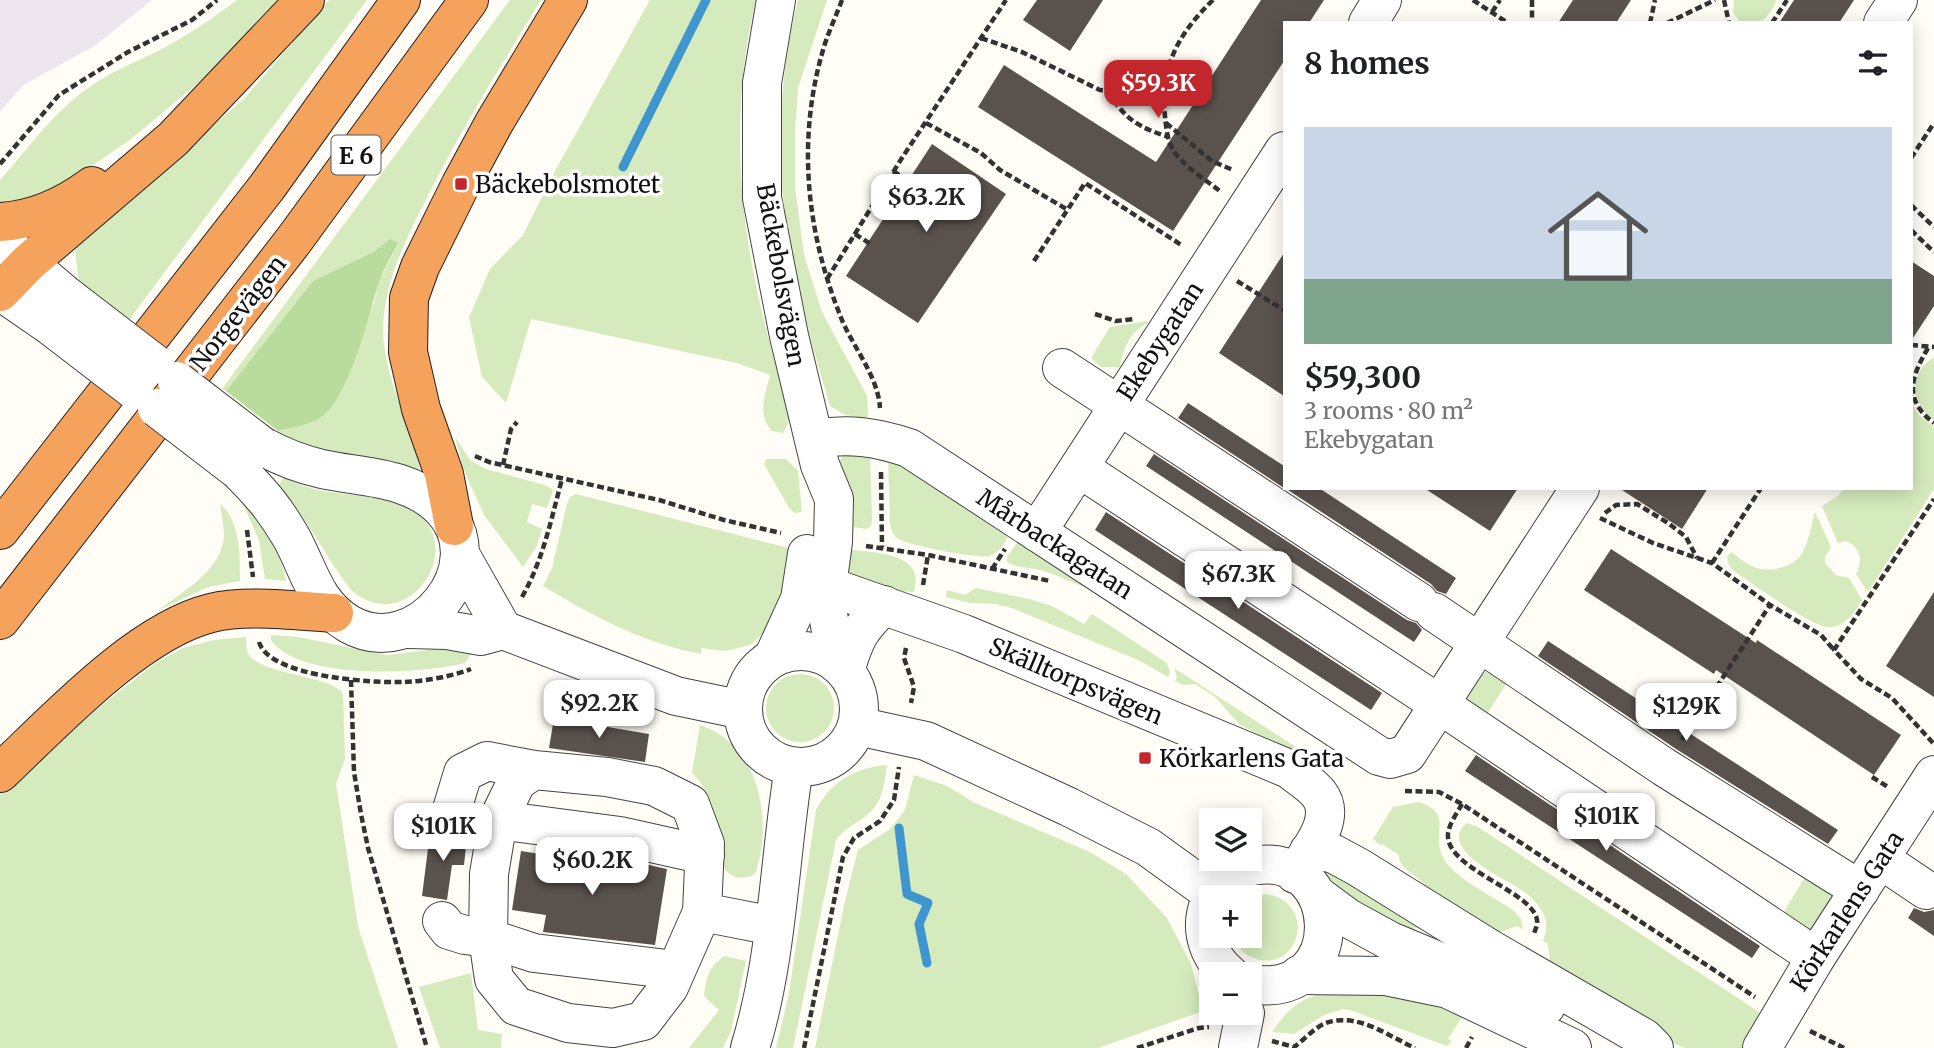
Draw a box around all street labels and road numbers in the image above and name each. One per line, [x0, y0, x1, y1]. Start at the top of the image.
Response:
road number: E 6 [332, 136, 380, 174]
street label: Bäckebolsvägen [750, 181, 812, 369]
street label: Norgevägen [183, 249, 293, 377]
street label: Ekebygatan [1110, 276, 1210, 406]
street label: Mårbackagatan [971, 482, 1139, 606]
street label: Skälltorpsvägen [984, 630, 1168, 732]
street label: Körkarlens Gata [1784, 825, 1910, 997]

